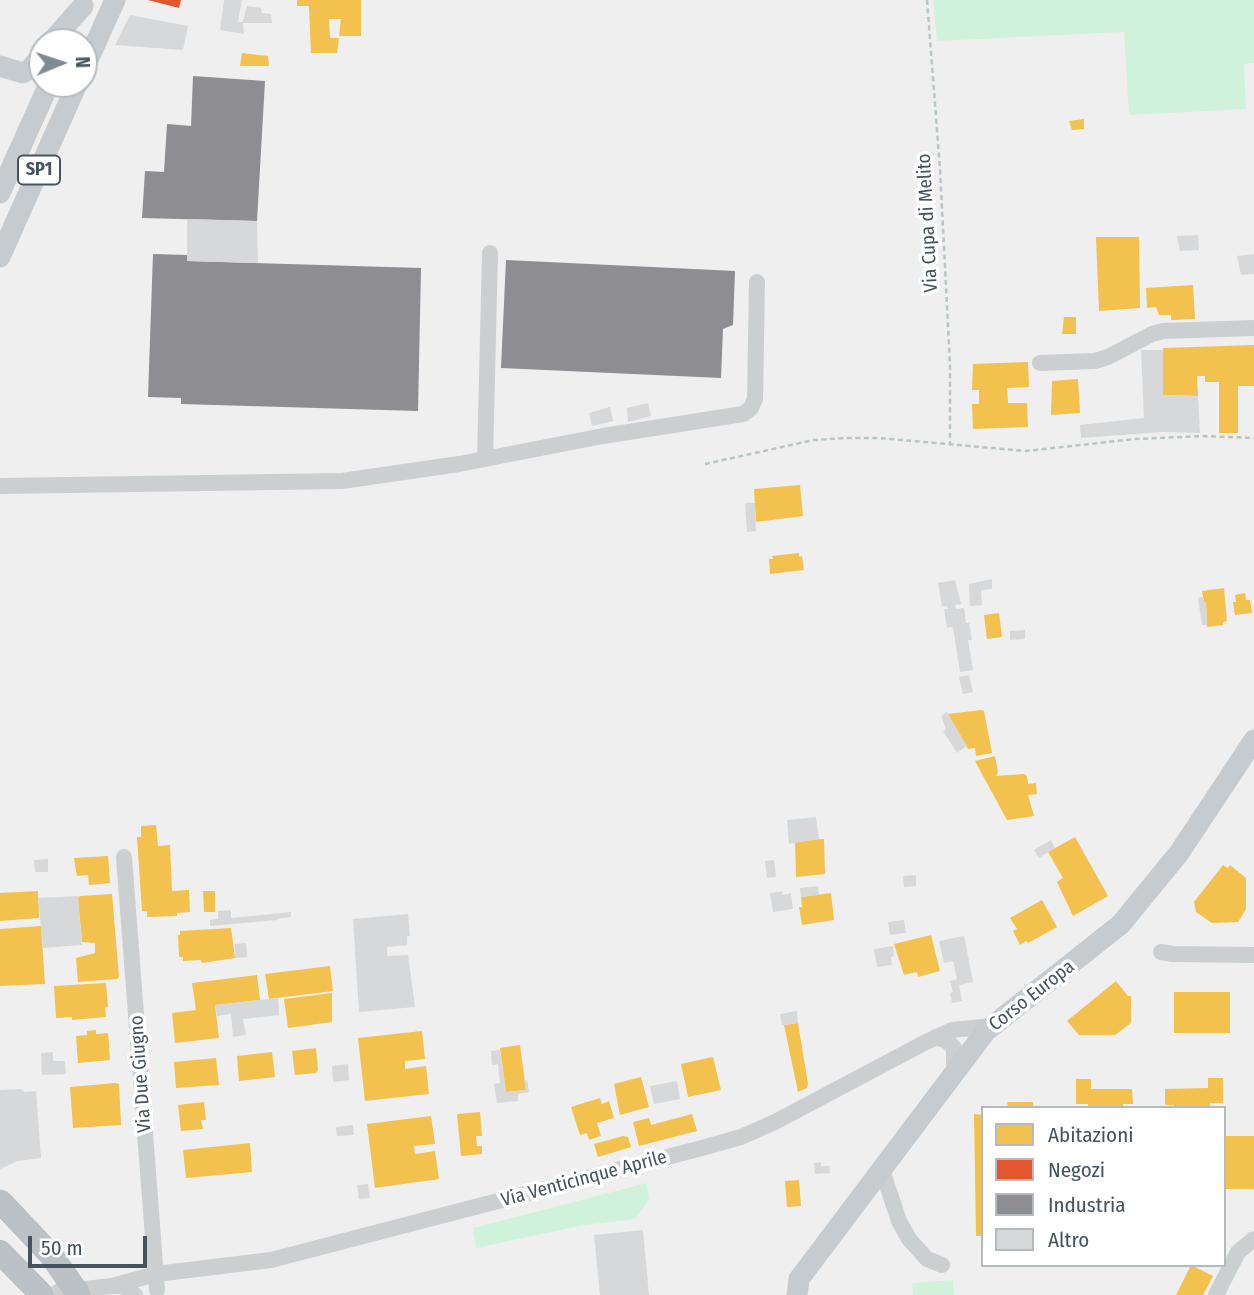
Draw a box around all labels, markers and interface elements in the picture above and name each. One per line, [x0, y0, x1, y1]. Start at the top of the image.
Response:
north arrow [28, 28, 98, 98]
text: N [71, 56, 94, 68]
street label: Via Cupa di Melito [913, 153, 943, 293]
road number: SP1 [18, 155, 60, 184]
street label: Corso Europa [985, 956, 1079, 1036]
street label: Via Due Giugno [126, 1015, 156, 1133]
legend [981, 1106, 1226, 1267]
text: Abitazioni [1048, 1122, 1134, 1148]
street label: Via Venticinque Aprile [499, 1146, 669, 1212]
text: Negozi [1048, 1157, 1105, 1183]
text: Industria [1048, 1192, 1126, 1218]
scale bar [32, 1222, 150, 1266]
text: Altro [1048, 1227, 1089, 1253]
text: 50 m [41, 1235, 83, 1261]

